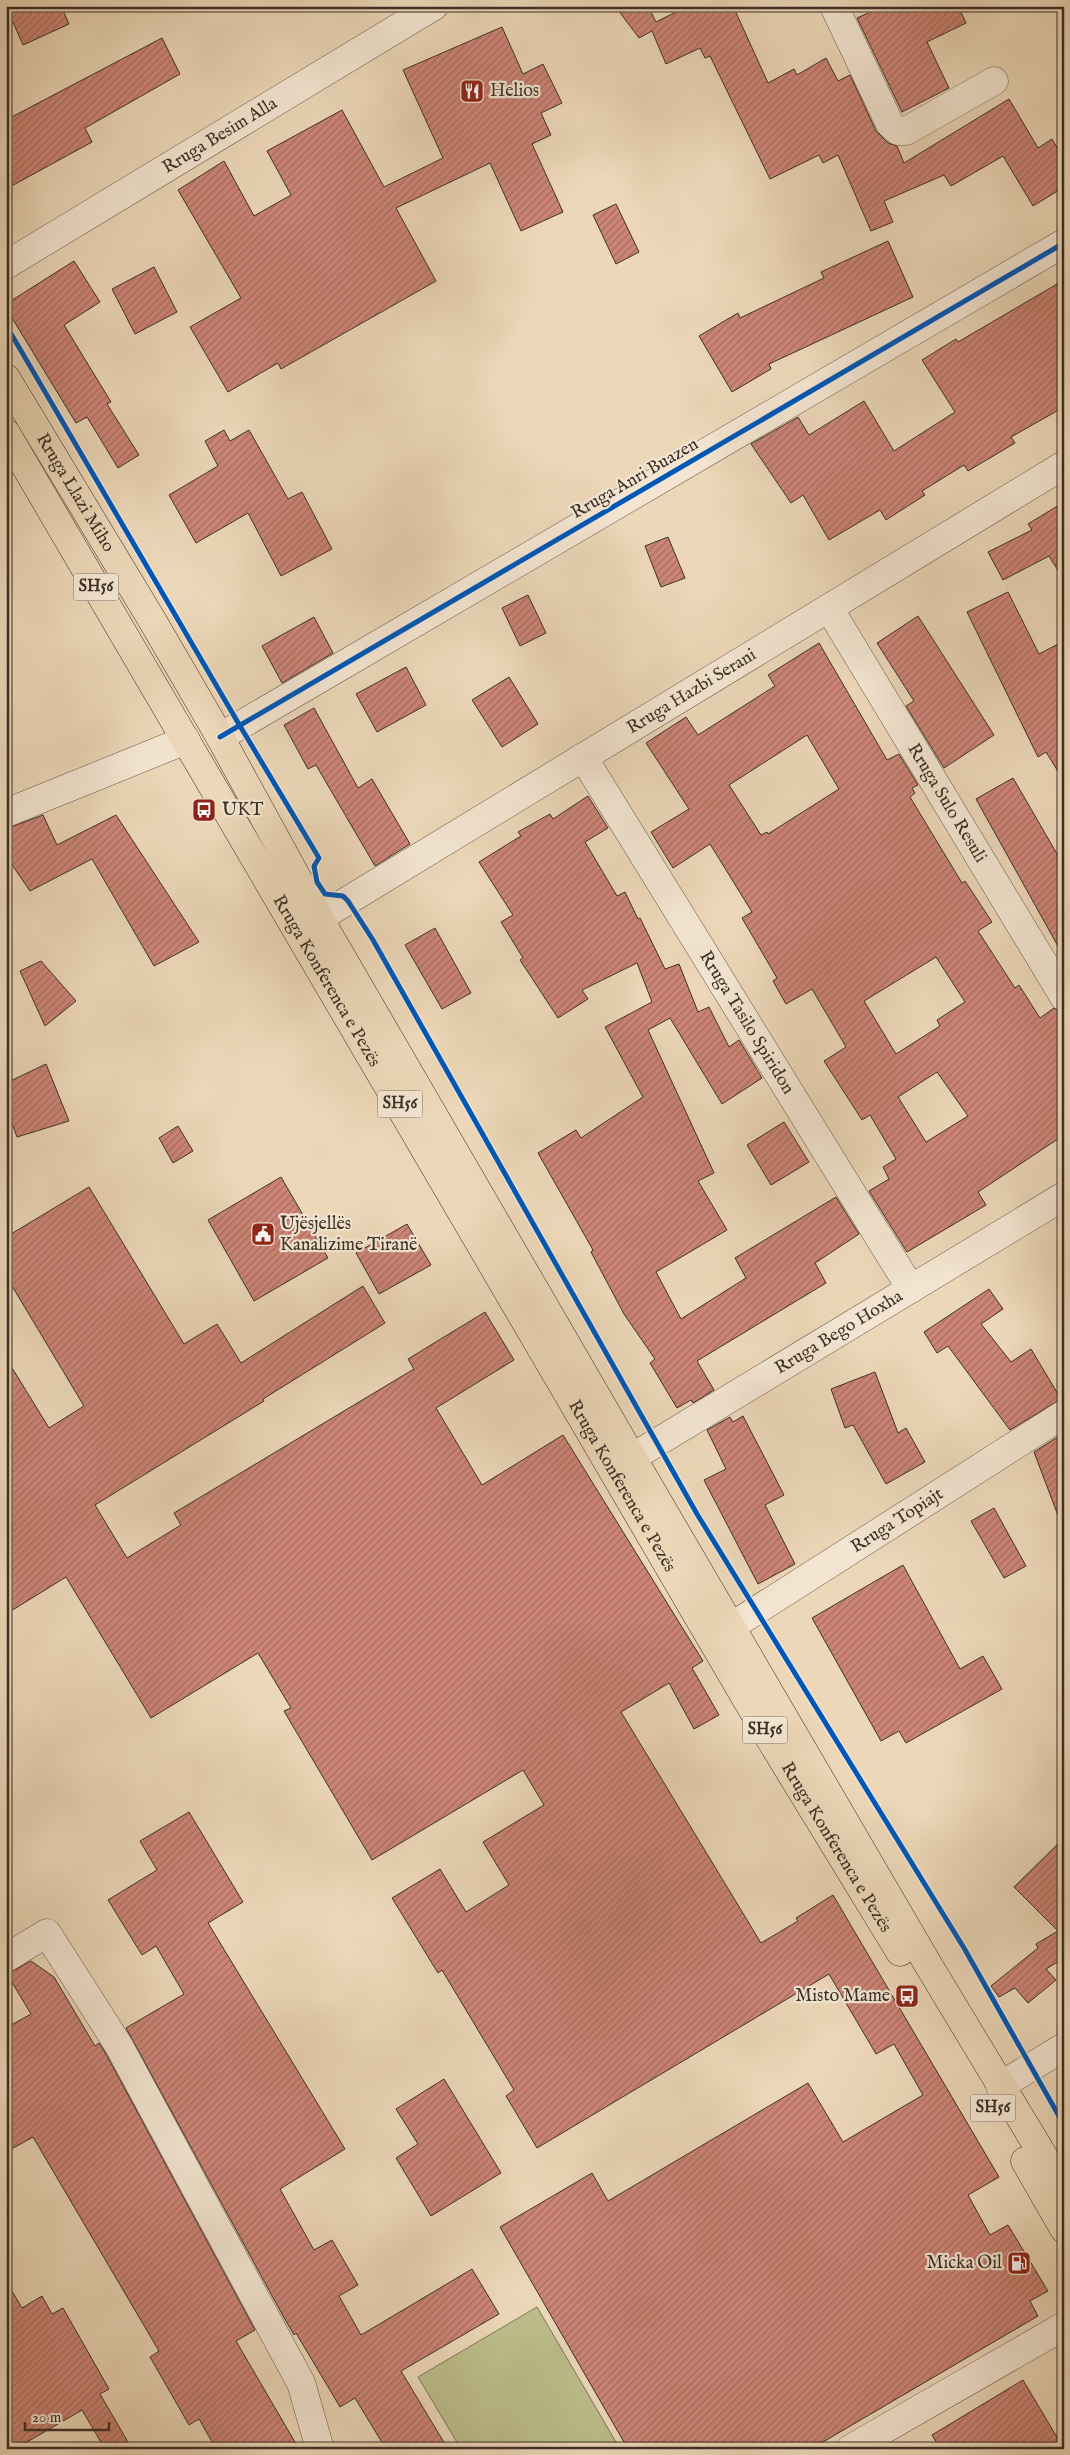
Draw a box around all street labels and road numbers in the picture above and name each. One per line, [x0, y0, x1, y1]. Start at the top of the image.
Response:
street label: Rruga Besim Alla [158, 92, 282, 179]
street label: Rruga Llazi Miho [31, 429, 120, 557]
street label: Rruga Anri Buazen [567, 433, 703, 525]
road number: SH56 [74, 574, 118, 600]
street label: Rruga Hazbi Serani [623, 643, 761, 740]
street label: Rruga Sulo Resuli [902, 739, 992, 867]
street label: Rruga Konferenca e Pezës [267, 891, 386, 1071]
street label: Rruga Tasilo Spiridon [694, 947, 800, 1099]
road number: SH56 [378, 1090, 422, 1118]
street label: Rruga Bego Hoxha [771, 1285, 907, 1380]
street label: Rruga Konferenca e Pezës [563, 1396, 681, 1576]
street label: Rruga Topiajt [847, 1483, 948, 1558]
road number: SH56 [742, 1716, 788, 1744]
street label: Rruga Konferenca e Pezës [775, 1758, 897, 1937]
road number: SH56 [970, 2094, 1016, 2122]

